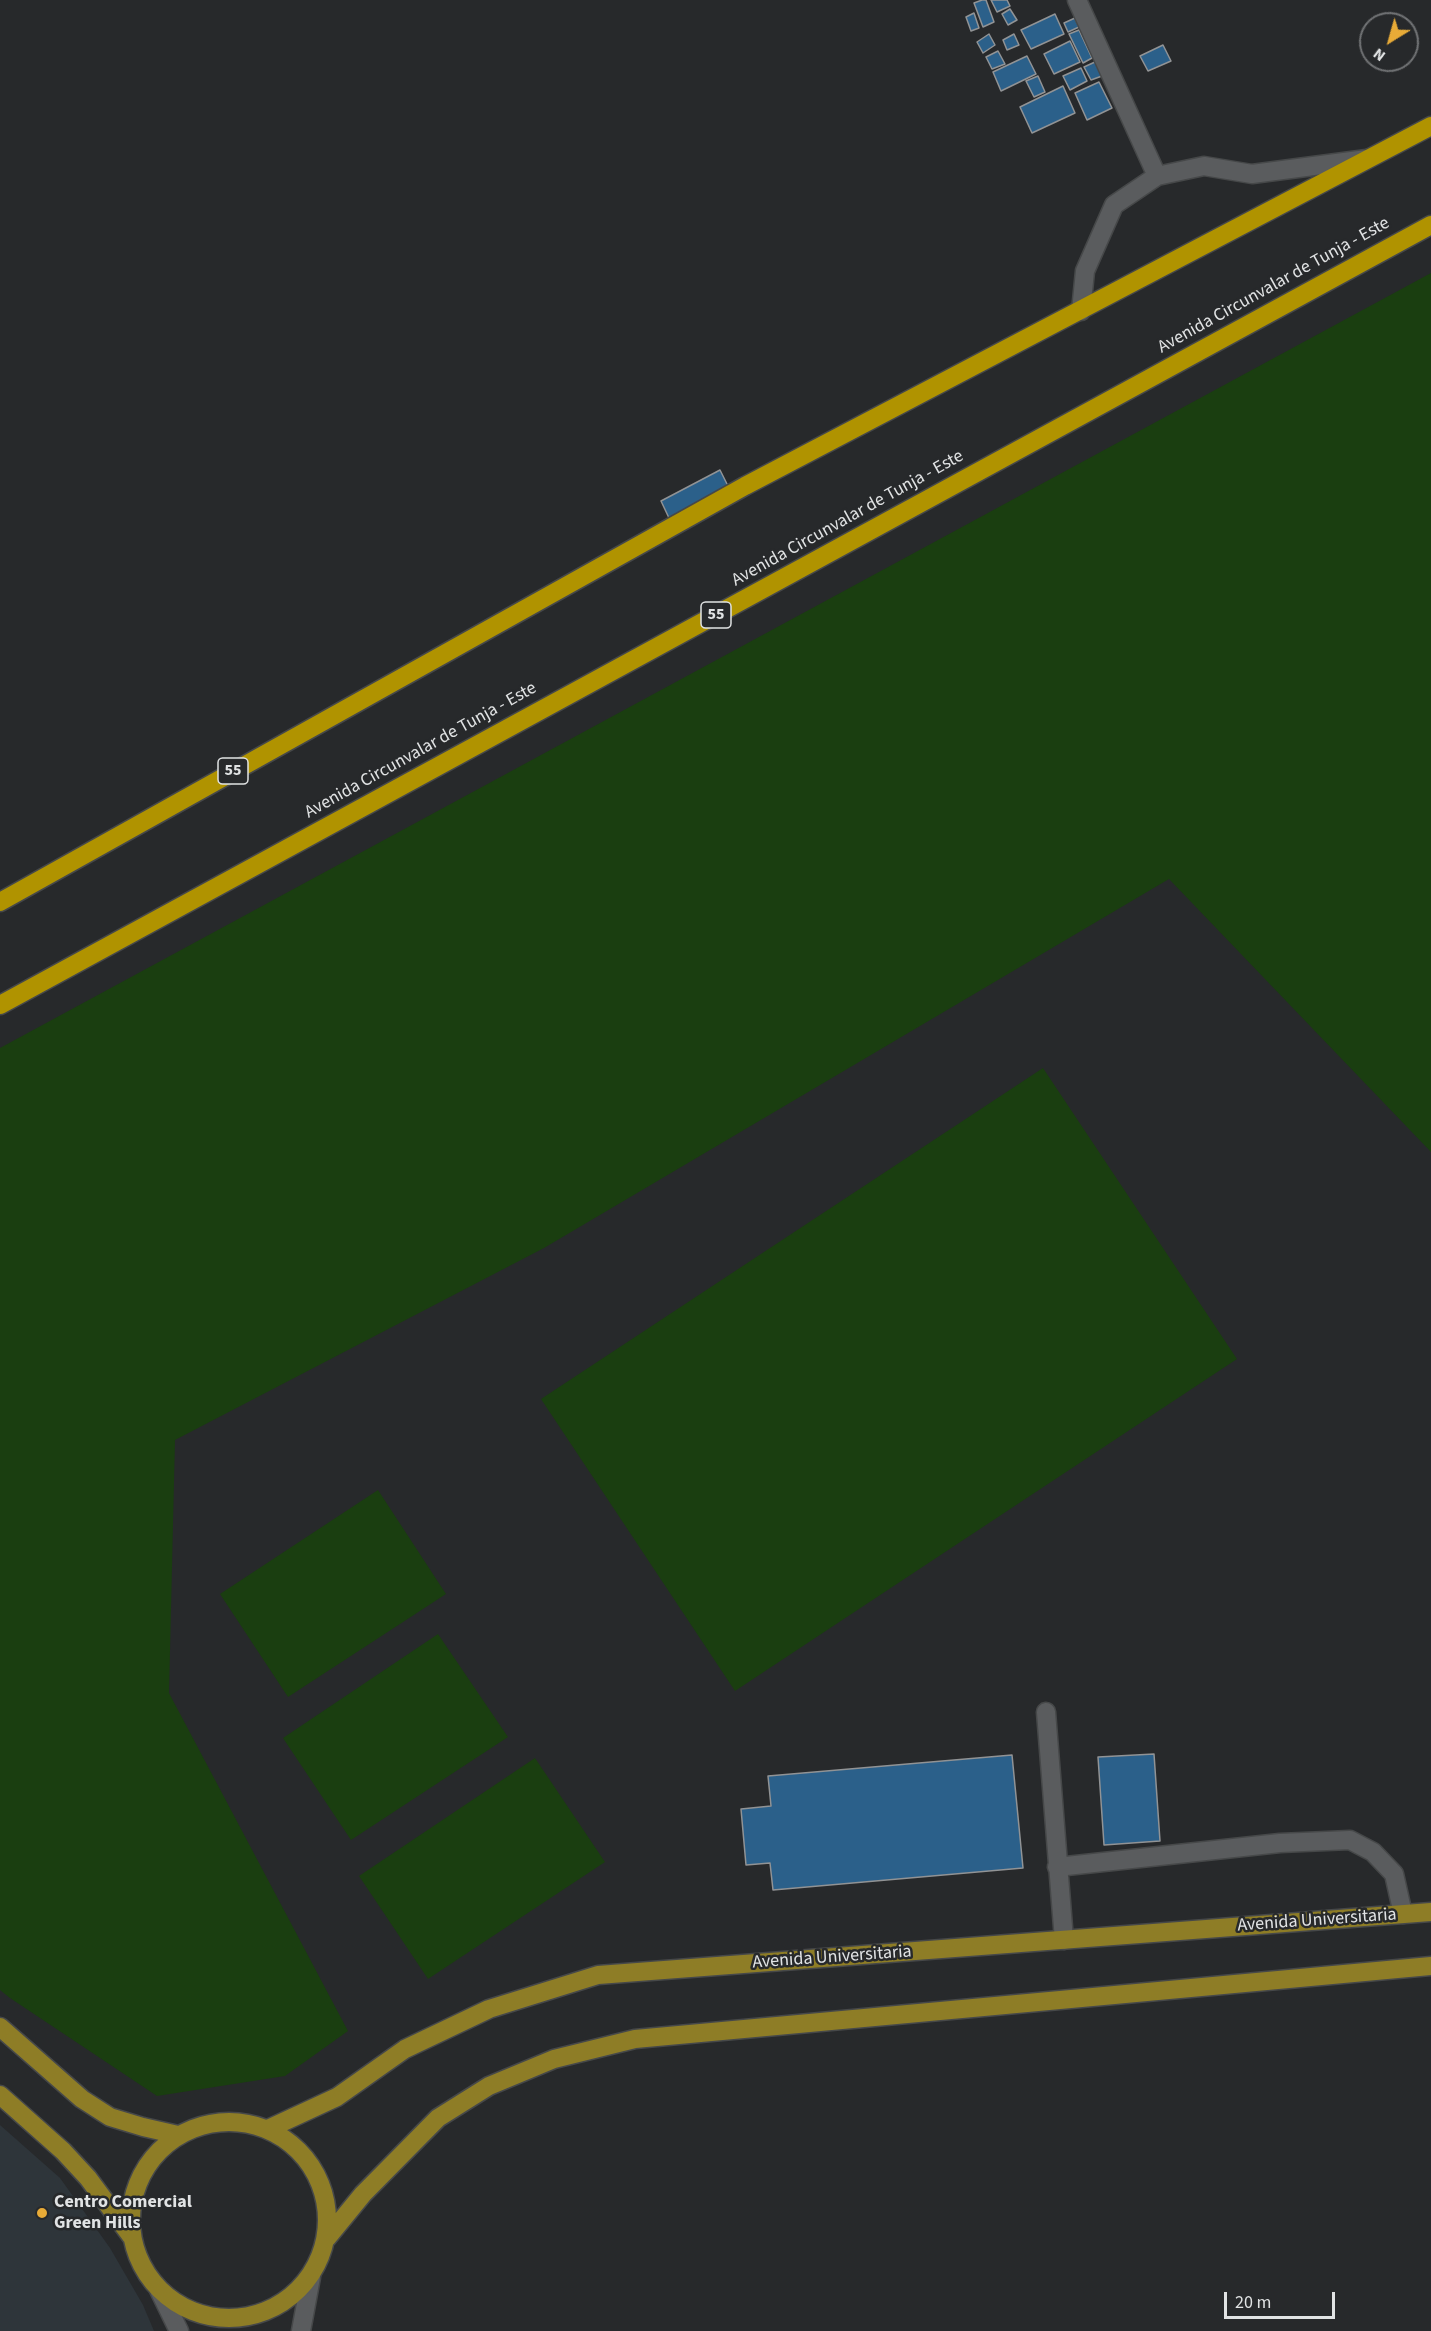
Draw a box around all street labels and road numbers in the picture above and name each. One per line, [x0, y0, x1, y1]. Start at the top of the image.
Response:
street label: Avenida Circunvalar de Tunja - Este [1154, 213, 1394, 359]
street label: Avenida Circunvalar de Tunja - Este [728, 446, 968, 592]
road number: 55 [701, 602, 731, 628]
street label: Avenida Circunvalar de Tunja - Este [301, 678, 541, 824]
road number: 55 [218, 758, 248, 784]
street label: Avenida Universitaria [1237, 1905, 1397, 1937]
street label: Avenida Universitaria [752, 1942, 912, 1974]

